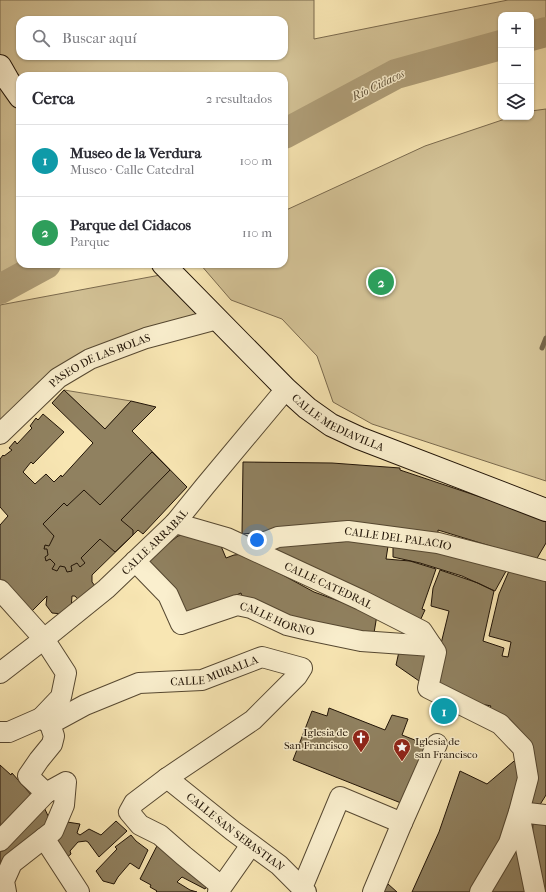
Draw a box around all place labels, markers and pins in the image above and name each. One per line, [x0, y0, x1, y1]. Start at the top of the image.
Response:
pin: 2 [368, 267, 394, 297]
pin: 1 [431, 696, 457, 726]
place label: Iglesia de San Francisco [284, 726, 349, 752]
church icon: Iglesia de San Francisco [351, 728, 371, 753]
place label: Iglesia de san Francisco [415, 735, 478, 761]
place icon: Iglesia de san Francisco [392, 737, 412, 762]

